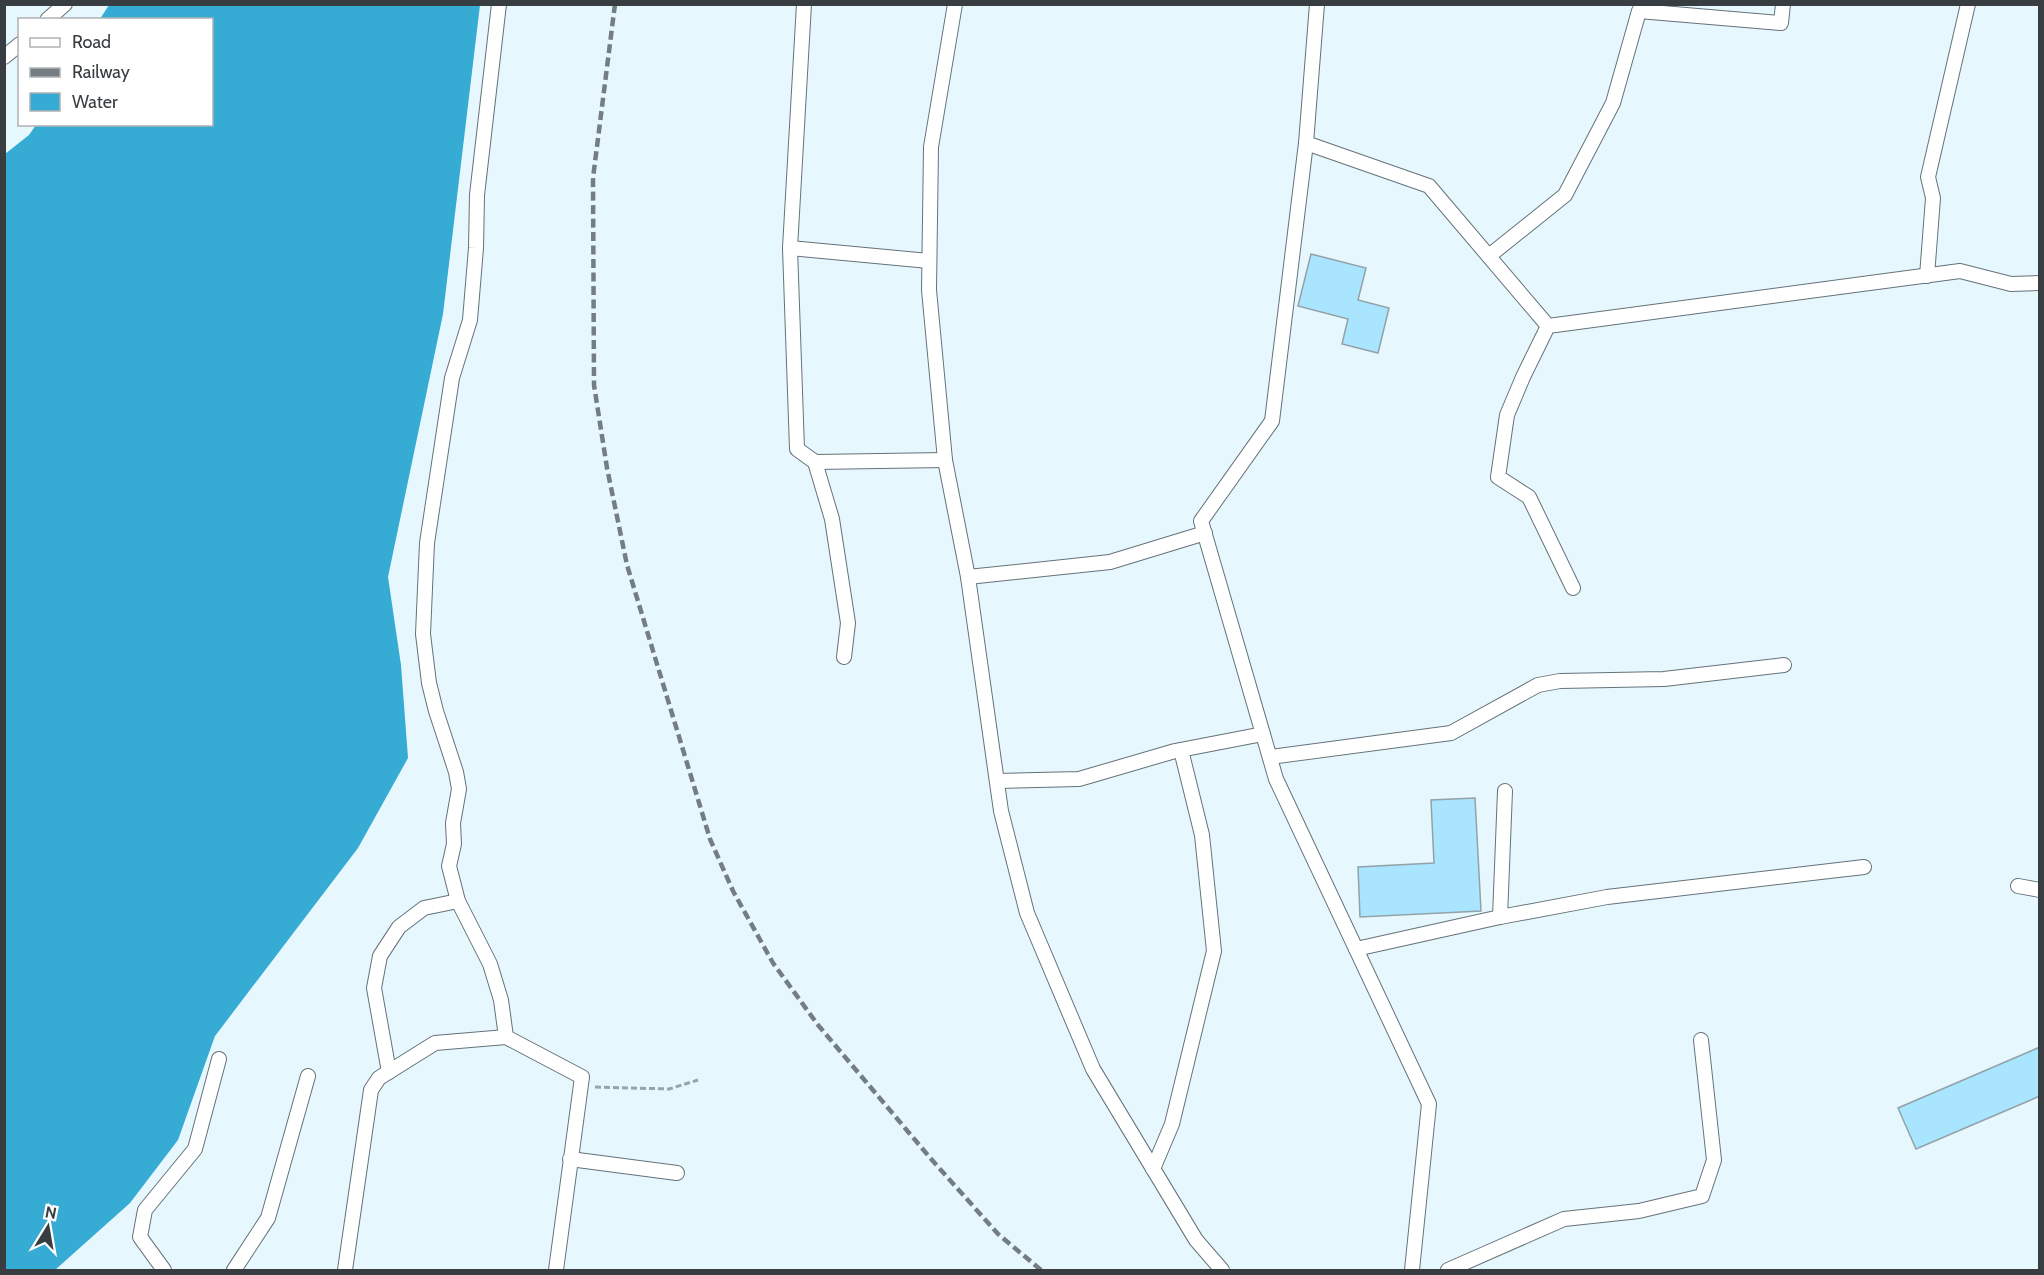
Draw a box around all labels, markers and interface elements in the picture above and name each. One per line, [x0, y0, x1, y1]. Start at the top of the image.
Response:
legend [18, 18, 213, 126]
text: Road [72, 31, 111, 53]
text: Railway [72, 61, 130, 83]
text: Water [72, 91, 118, 113]
north arrow [18, 1197, 78, 1257]
text: N [43, 1202, 58, 1223]

